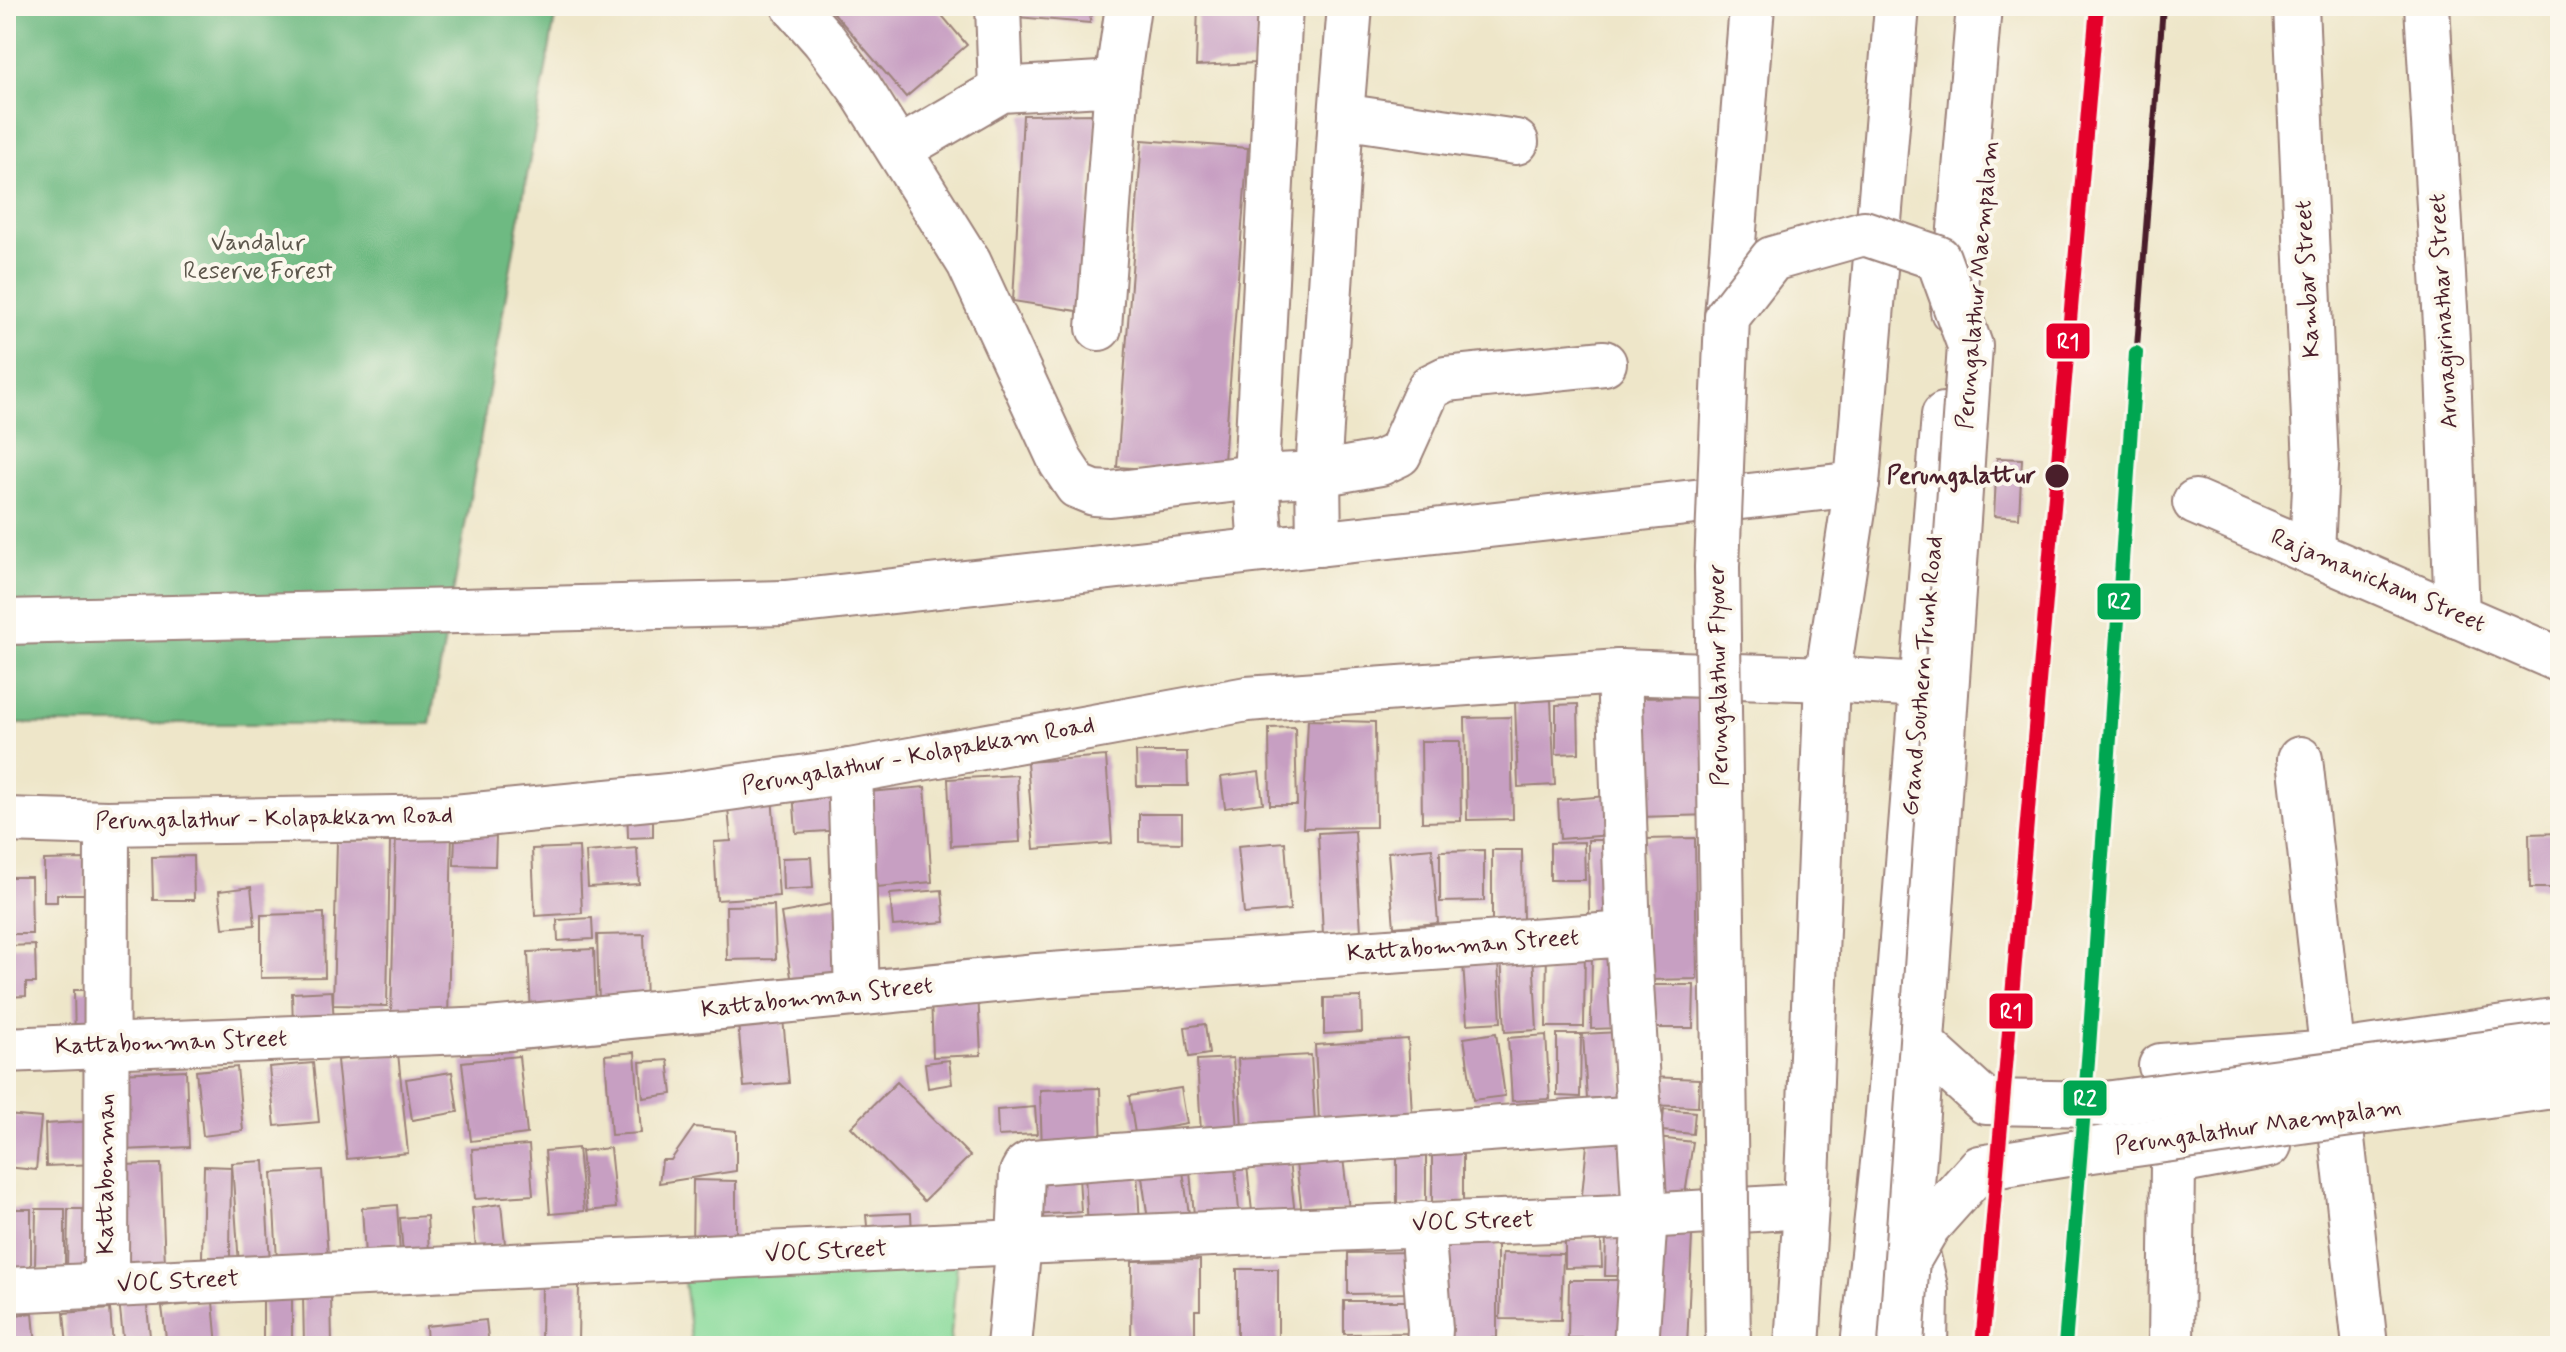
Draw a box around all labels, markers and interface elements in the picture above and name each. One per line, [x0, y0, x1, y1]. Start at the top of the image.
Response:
street label: Perungalathur Maempalam [1950, 140, 2006, 430]
street label: Arunagirinathar Street [2422, 193, 2468, 429]
street label: Kambar Street [2288, 199, 2328, 359]
park label: Vandalur Reserve Forest [183, 228, 333, 287]
line badge: R1 [2045, 322, 2091, 360]
text: R1 [2057, 329, 2079, 357]
place label: Perungalattur [1887, 461, 2036, 493]
marker: Perungalattur [2043, 462, 2071, 490]
street label: Rajamanickam Street [2266, 522, 2490, 640]
street label: Grand Southern Trunk Road [1895, 535, 1951, 817]
street label: Perungalathur Flyover [1702, 563, 1736, 787]
line badge: R2 [2096, 582, 2142, 621]
text: R2 [2107, 589, 2131, 617]
street label: Perungalathur - Kolapakkam Road [739, 710, 1097, 802]
street label: Perungalathur - Kolapakkam Road [95, 800, 453, 838]
street label: Kattabomman Street [1346, 922, 1580, 970]
street label: Kattabomman Street [700, 970, 934, 1026]
line badge: R1 [1988, 992, 2034, 1030]
text: R1 [2000, 999, 2022, 1027]
street label: Kattabomman Street [54, 1023, 288, 1063]
line badge: R2 [2062, 1079, 2108, 1117]
text: R2 [2073, 1086, 2097, 1114]
street label: Perungalathur Maempalam [2113, 1092, 2403, 1162]
street label: Kattabomman [91, 1093, 122, 1255]
street label: VOC Street [1411, 1204, 1535, 1240]
street label: VOC Street [764, 1233, 888, 1271]
street label: VOC Street [116, 1263, 240, 1301]

